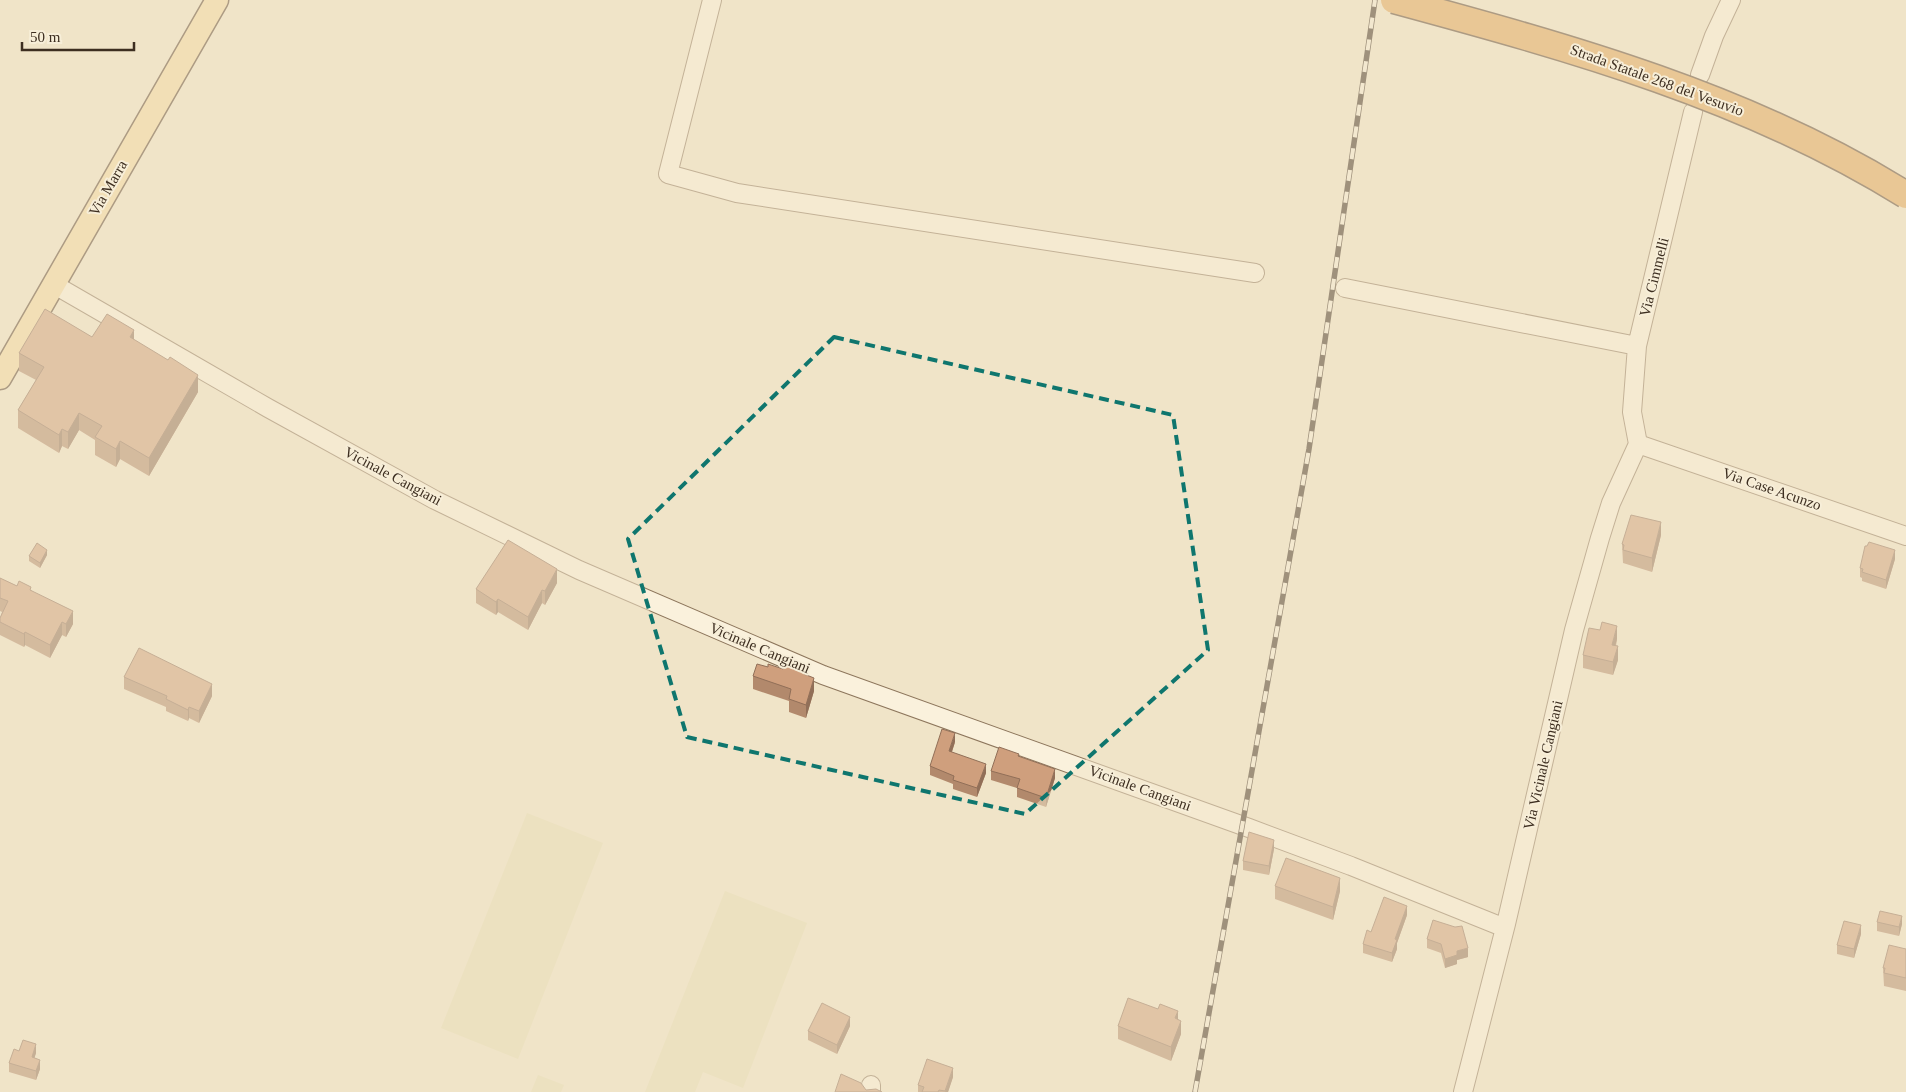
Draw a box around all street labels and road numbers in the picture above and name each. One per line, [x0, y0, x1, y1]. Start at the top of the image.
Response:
street label: Strada Statale 268 del Vesuvio [1568, 41, 1746, 119]
street label: Via Marra [86, 157, 130, 218]
street label: Via Cimmelli [1636, 236, 1672, 318]
street label: Vicinale Cangiani [342, 444, 444, 508]
street label: Via Case Acunzo [1721, 465, 1823, 513]
street label: Vicinale Cangiani [707, 620, 813, 676]
street label: Via Vicinale Cangiani [1520, 699, 1566, 831]
street label: Vicinale Cangiani [1087, 762, 1193, 814]

